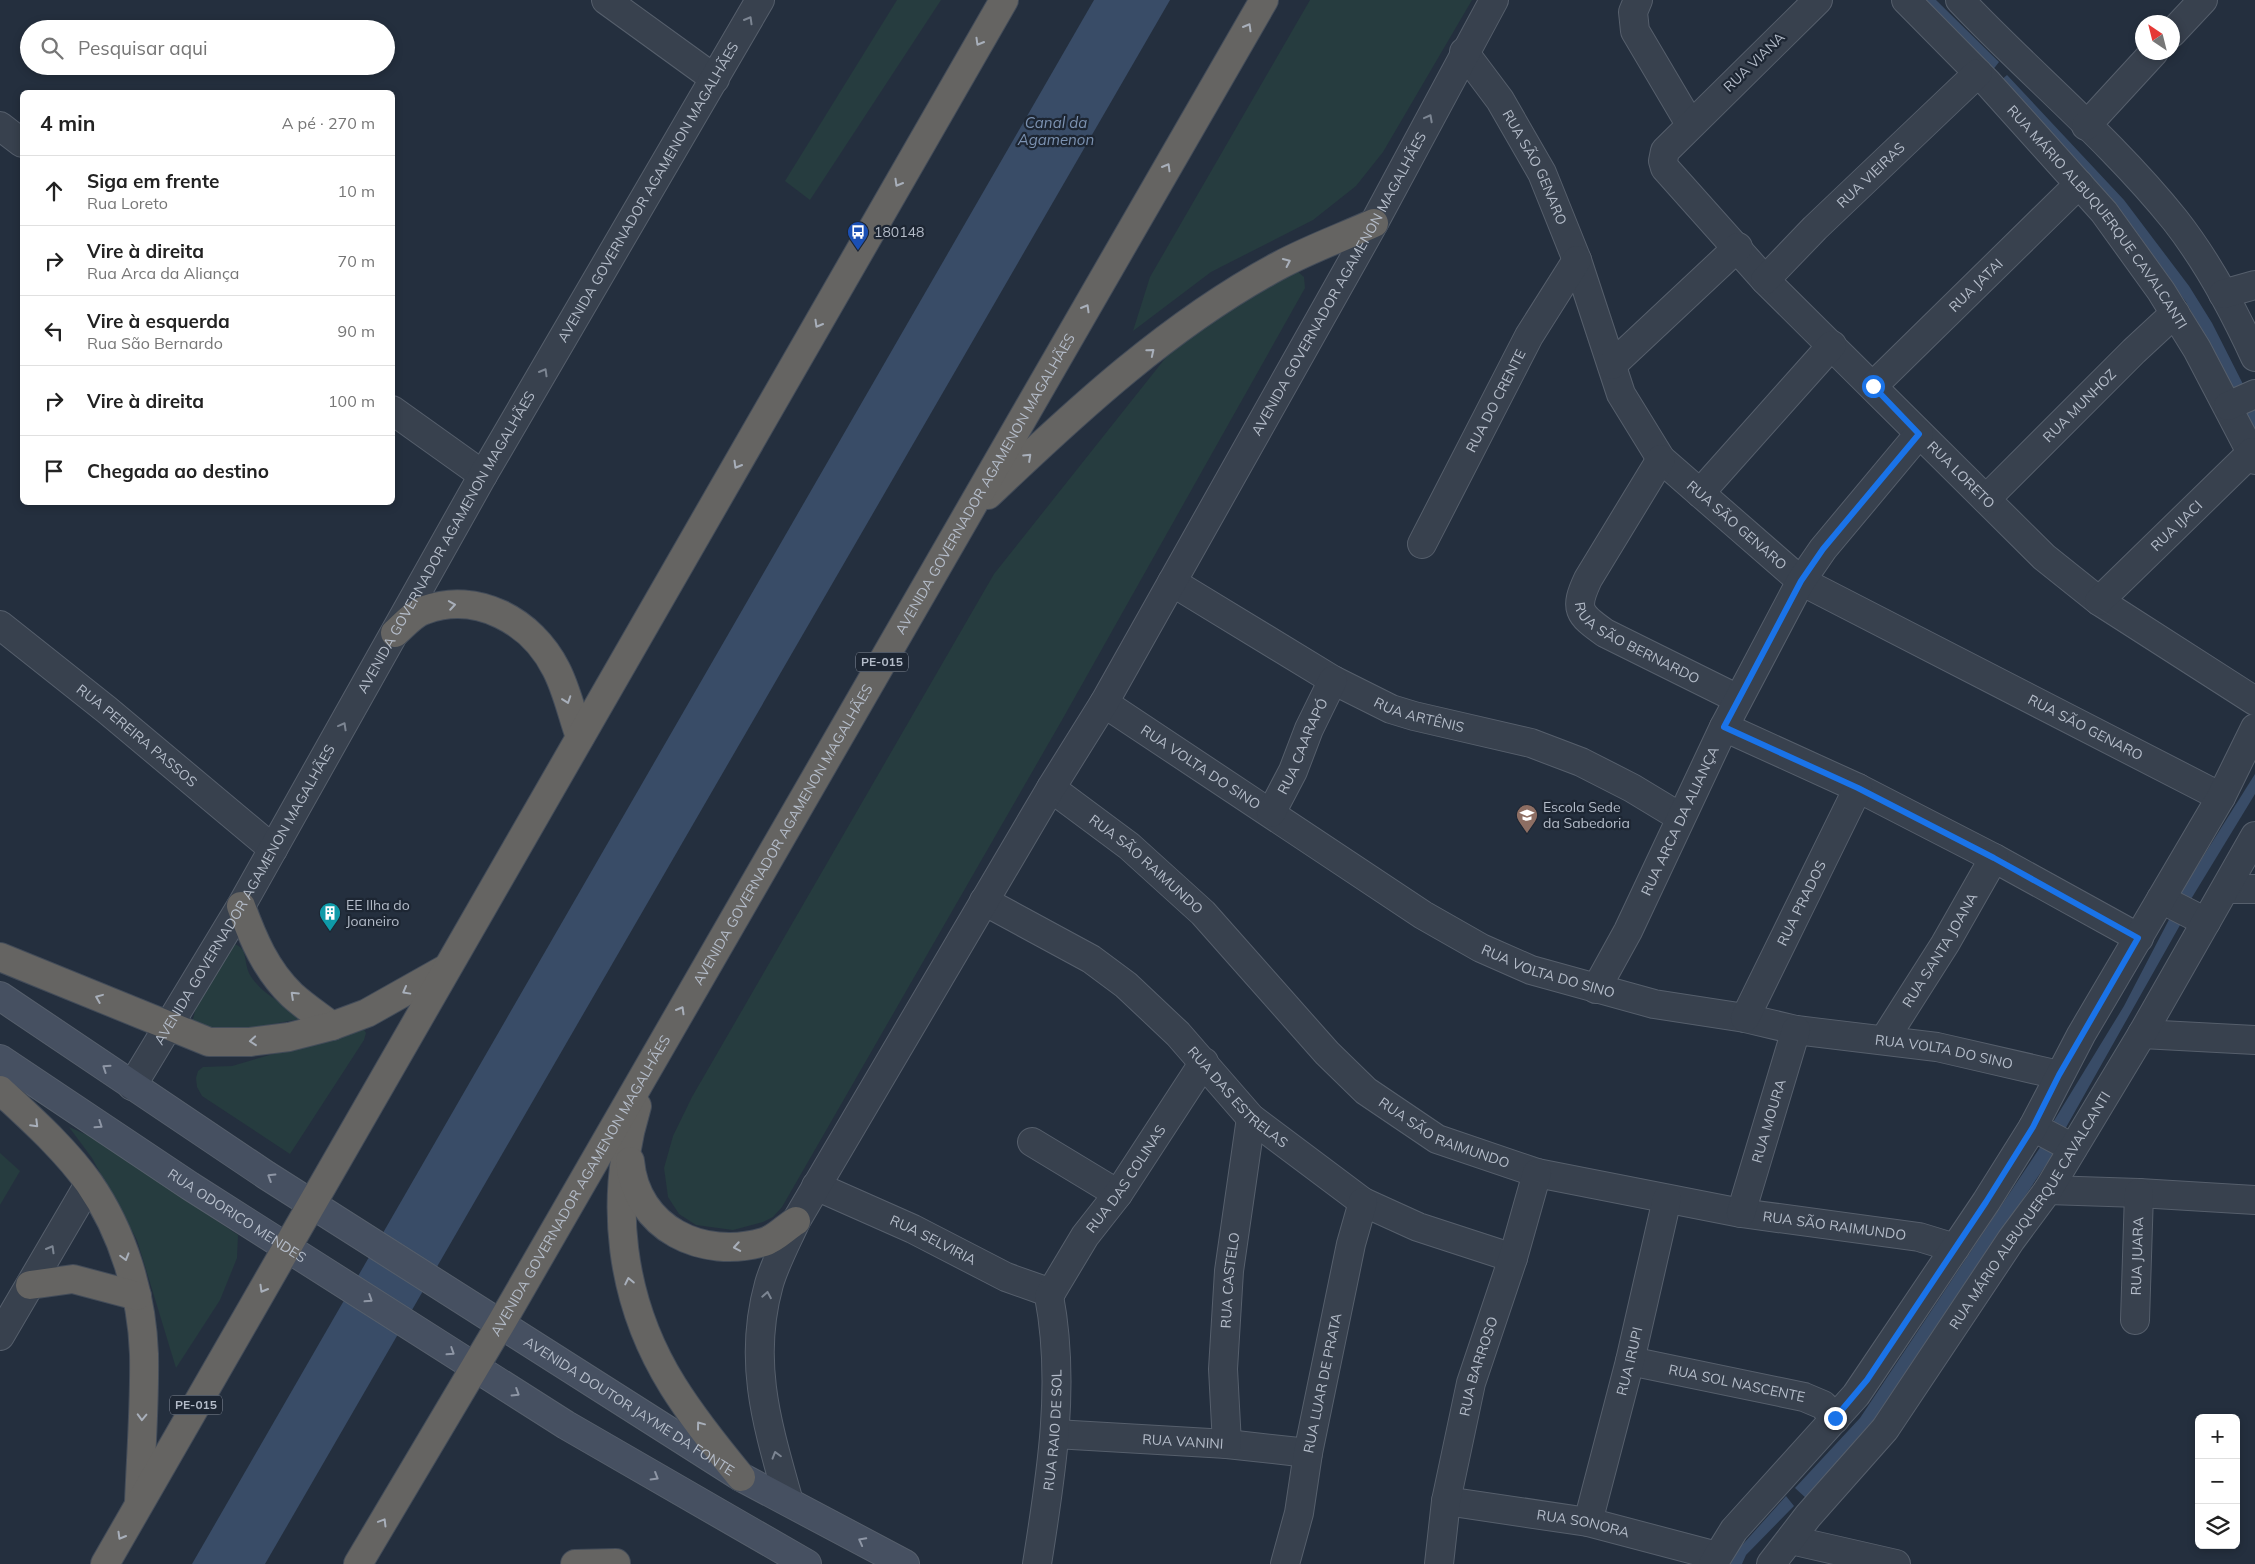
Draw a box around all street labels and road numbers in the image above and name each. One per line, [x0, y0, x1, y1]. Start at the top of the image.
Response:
street label: RUA VIANA [1720, 28, 1789, 96]
street label: AVENIDA GOVERNADOR AGAMENON MAGALHÃES [553, 39, 743, 346]
street label: RUA MÁRIO ALBUQUERQUE CAVALCANTI [2003, 101, 2191, 332]
street label: RUA SÃO GENARO [1498, 106, 1571, 228]
street label: AVENIDA GOVERNADOR AGAMENON MAGALHÃES [1247, 129, 1430, 439]
street label: RUA VIEIRAS [1833, 138, 1909, 212]
street label: RUA JATAI [1945, 255, 2007, 316]
street label: AVENIDA GOVERNADOR AGAMENON MAGALHÃES [891, 330, 1079, 637]
street label: RUA DO CRENTE [1462, 346, 1530, 455]
street label: RUA MUNHOZ [2039, 365, 2120, 446]
street label: AVENIDA GOVERNADOR AGAMENON MAGALHÃES [353, 388, 539, 696]
street label: RUA LORETO [1924, 437, 1999, 512]
street label: RUA SÃO GENARO [1683, 477, 1791, 574]
street label: RUA IJACI [2147, 496, 2206, 555]
street label: RUA SÃO BERNARDO [1571, 601, 1703, 688]
road number: PE-015 [856, 652, 908, 672]
street label: RUA PEREIRA PASSOS [73, 680, 201, 791]
street label: AVENIDA GOVERNADOR AGAMENON MAGALHÃES [689, 681, 877, 988]
street label: RUA SÃO GENARO [2025, 690, 2146, 764]
street label: RUA ARTÊNIS [1371, 693, 1466, 736]
street label: RUA CAARAPÓ [1273, 695, 1332, 797]
street label: RUA VOLTA DO SINO [1137, 721, 1264, 813]
street label: AVENIDA GOVERNADOR AGAMENON MAGALHÃES [150, 741, 339, 1048]
street label: RUA ARCA DA ALIANÇA [1637, 742, 1723, 899]
street label: RUA SÃO RAIMUNDO [1086, 810, 1207, 918]
street label: RUA PRADOS [1773, 857, 1830, 949]
street label: RUA SANTA JOANA [1898, 889, 1982, 1011]
street label: RUA VOLTA DO SINO [1479, 940, 1617, 1002]
street label: RUA VOLTA DO SINO [1874, 1031, 2015, 1073]
street label: AVENIDA GOVERNADOR AGAMENON MAGALHÃES [487, 1032, 674, 1339]
street label: RUA DAS ESTRELAS [1184, 1043, 1292, 1152]
street label: RUA MOURA [1748, 1076, 1790, 1165]
street label: RUA MÁRIO ALBUQUERQUE CAVALCANTI [1945, 1088, 2114, 1333]
street label: RUA SÃO RAIMUNDO [1375, 1093, 1512, 1172]
street label: RUA DAS COLINAS [1082, 1121, 1170, 1236]
street label: RUA ODORICO MENDES [164, 1165, 310, 1267]
street label: RUA SÃO RAIMUNDO [1762, 1207, 1907, 1244]
street label: RUA SELVIRIA [887, 1211, 980, 1269]
street label: RUA JUARA [2127, 1216, 2147, 1296]
street label: RUA CASTELO [1217, 1231, 1243, 1329]
street label: RUA LUAR DE PRATA [1299, 1311, 1346, 1455]
street label: RUA BARROSO [1455, 1314, 1502, 1418]
street label: RUA IRUPI [1612, 1325, 1646, 1398]
street label: AVENIDA DOUTOR JAYME DA FONTE [521, 1332, 738, 1479]
street label: RUA SOL NASCENTE [1667, 1360, 1807, 1406]
street label: RUA RAIO DE SOL [1039, 1369, 1066, 1492]
road number: PE-015 [170, 1396, 222, 1414]
street label: RUA VANINI [1142, 1430, 1224, 1453]
street label: RUA SONORA [1535, 1506, 1632, 1542]

